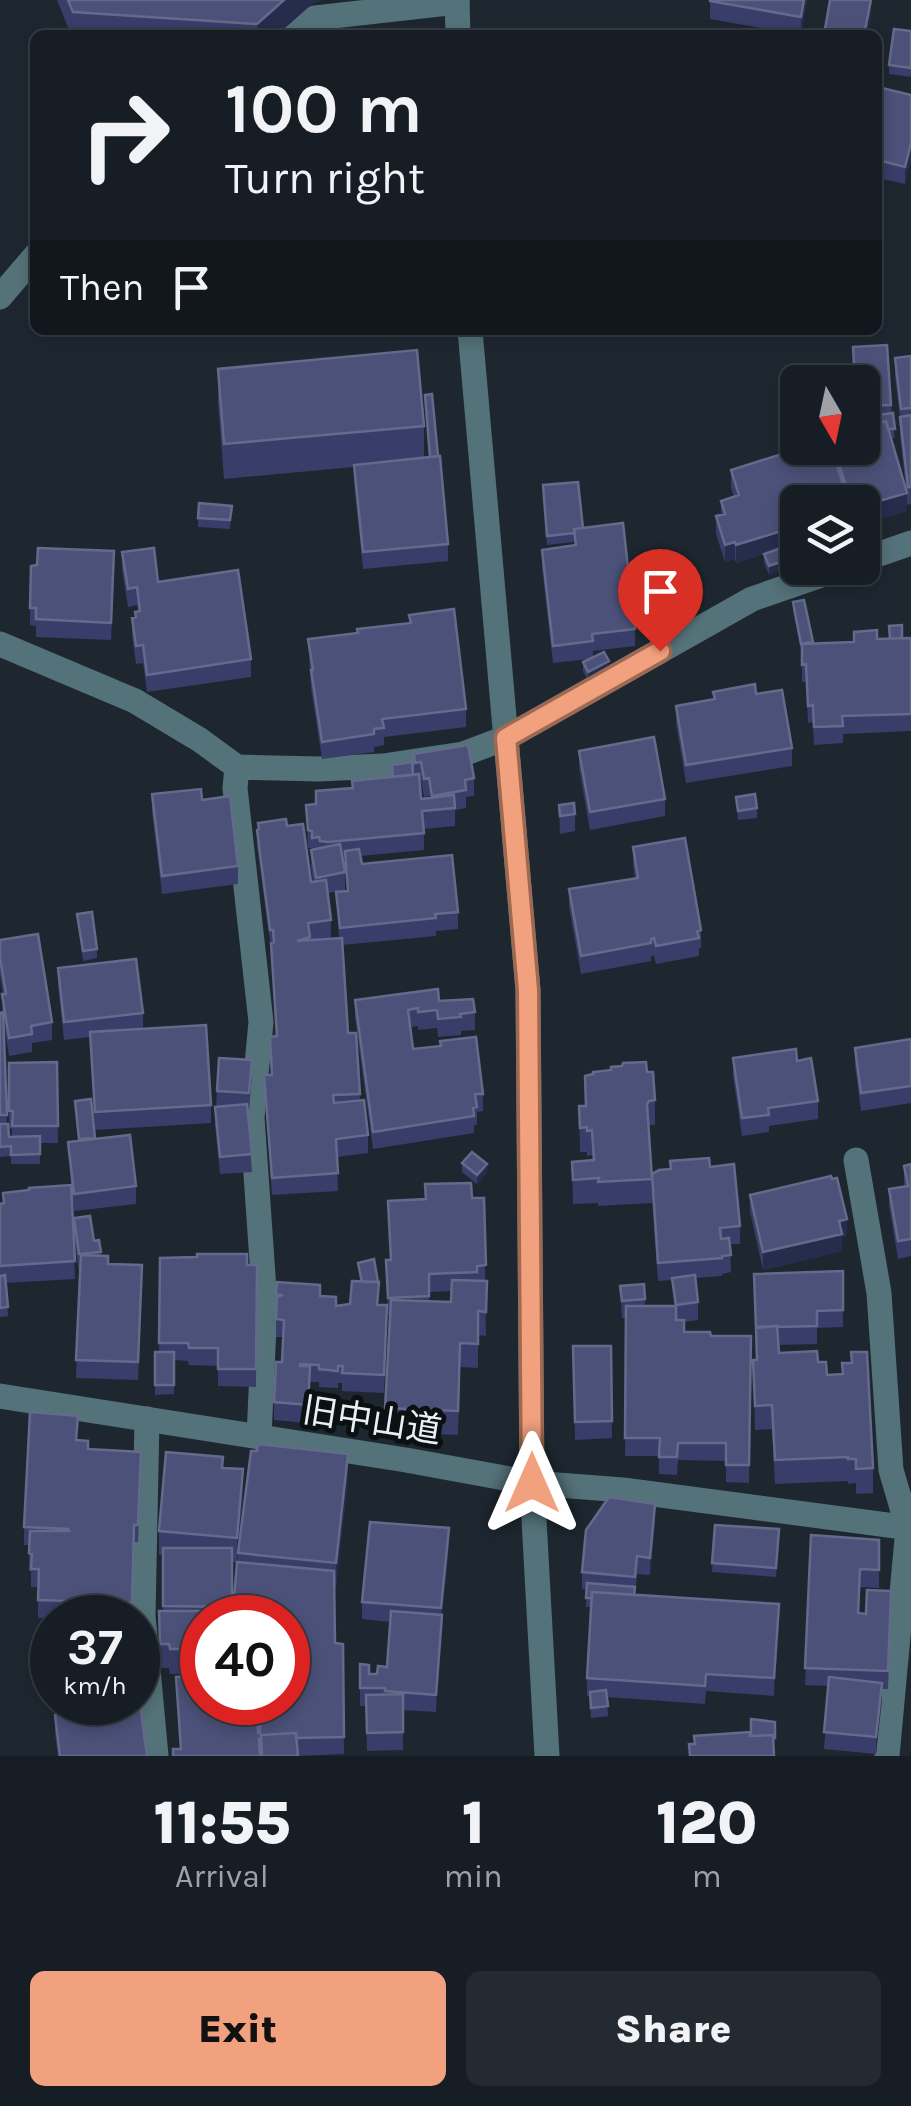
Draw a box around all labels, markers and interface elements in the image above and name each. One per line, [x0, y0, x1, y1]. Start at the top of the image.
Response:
text: 100 m [225, 68, 423, 150]
icon: right [60, 70, 190, 200]
text: Turn right [225, 152, 425, 204]
icon: arrive [164, 260, 219, 315]
text: Then [60, 265, 144, 310]
north arrow [780, 365, 880, 465]
map controls [780, 365, 880, 585]
button: layers [780, 485, 880, 585]
pin [618, 549, 703, 652]
icon: arrive [633, 564, 688, 619]
street label: 旧中山道 [300, 1389, 444, 1452]
position arrow [480, 1431, 584, 1535]
speed limit sign: 40 [180, 1595, 310, 1725]
text: 37 [67, 1618, 123, 1677]
text: km/h [63, 1671, 127, 1700]
text: 11:55 [154, 1788, 290, 1858]
text: 1 [462, 1788, 485, 1858]
text: 120 [656, 1788, 757, 1858]
text: Arrival [175, 1858, 269, 1895]
text: min [444, 1858, 503, 1895]
text: m [692, 1858, 722, 1895]
button: Exit [30, 1971, 446, 2086]
button: Share [466, 1971, 881, 2086]

